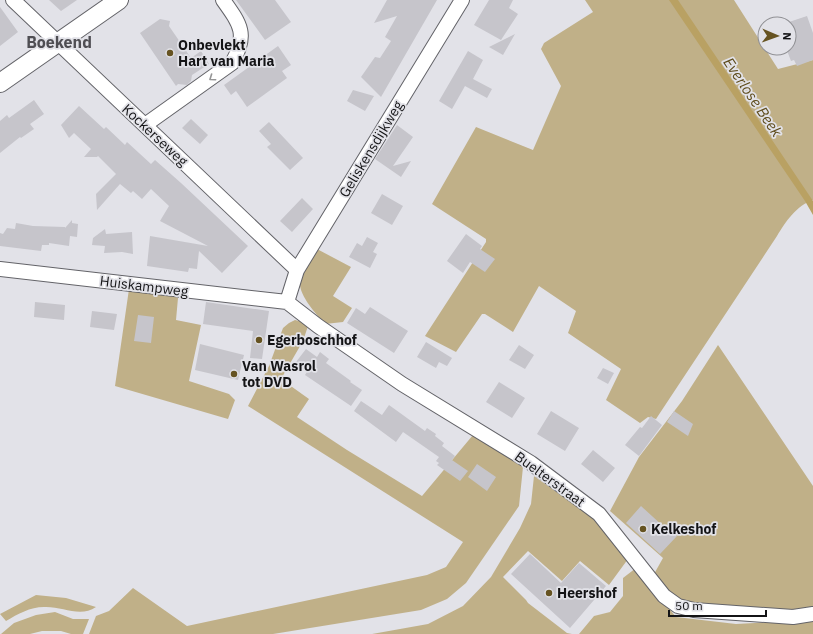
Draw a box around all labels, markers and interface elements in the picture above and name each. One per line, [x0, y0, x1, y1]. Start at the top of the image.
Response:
north arrow [757, 16, 797, 56]
district label: Boekend [26, 32, 92, 52]
text: N [780, 32, 794, 41]
place label: Onbevlekt Hart van Maria [178, 36, 275, 70]
marker: Onbevlekt Hart van Maria [165, 48, 175, 58]
water label: Everlose Beek [719, 54, 787, 140]
one-way arrow [209, 73, 216, 80]
street label: Geliskensdijkweg [335, 97, 407, 201]
street label: Kockerseweg [118, 100, 192, 170]
street label: Huiskampweg [99, 272, 190, 300]
place label: Egerboschhof [267, 331, 357, 349]
marker: Egerboschhof [254, 335, 264, 345]
place label: Van Wasrol tot DVD [242, 357, 316, 391]
marker: Van Wasrol tot DVD [229, 369, 239, 379]
street label: Buelterstraat [511, 447, 589, 511]
place label: Kelkeshof [651, 520, 716, 538]
marker: Kelkeshof [638, 524, 648, 534]
place label: Heershof [557, 584, 617, 602]
marker: Heershof [544, 588, 554, 598]
scale bar [669, 592, 766, 618]
text: 50 m [675, 598, 703, 613]

